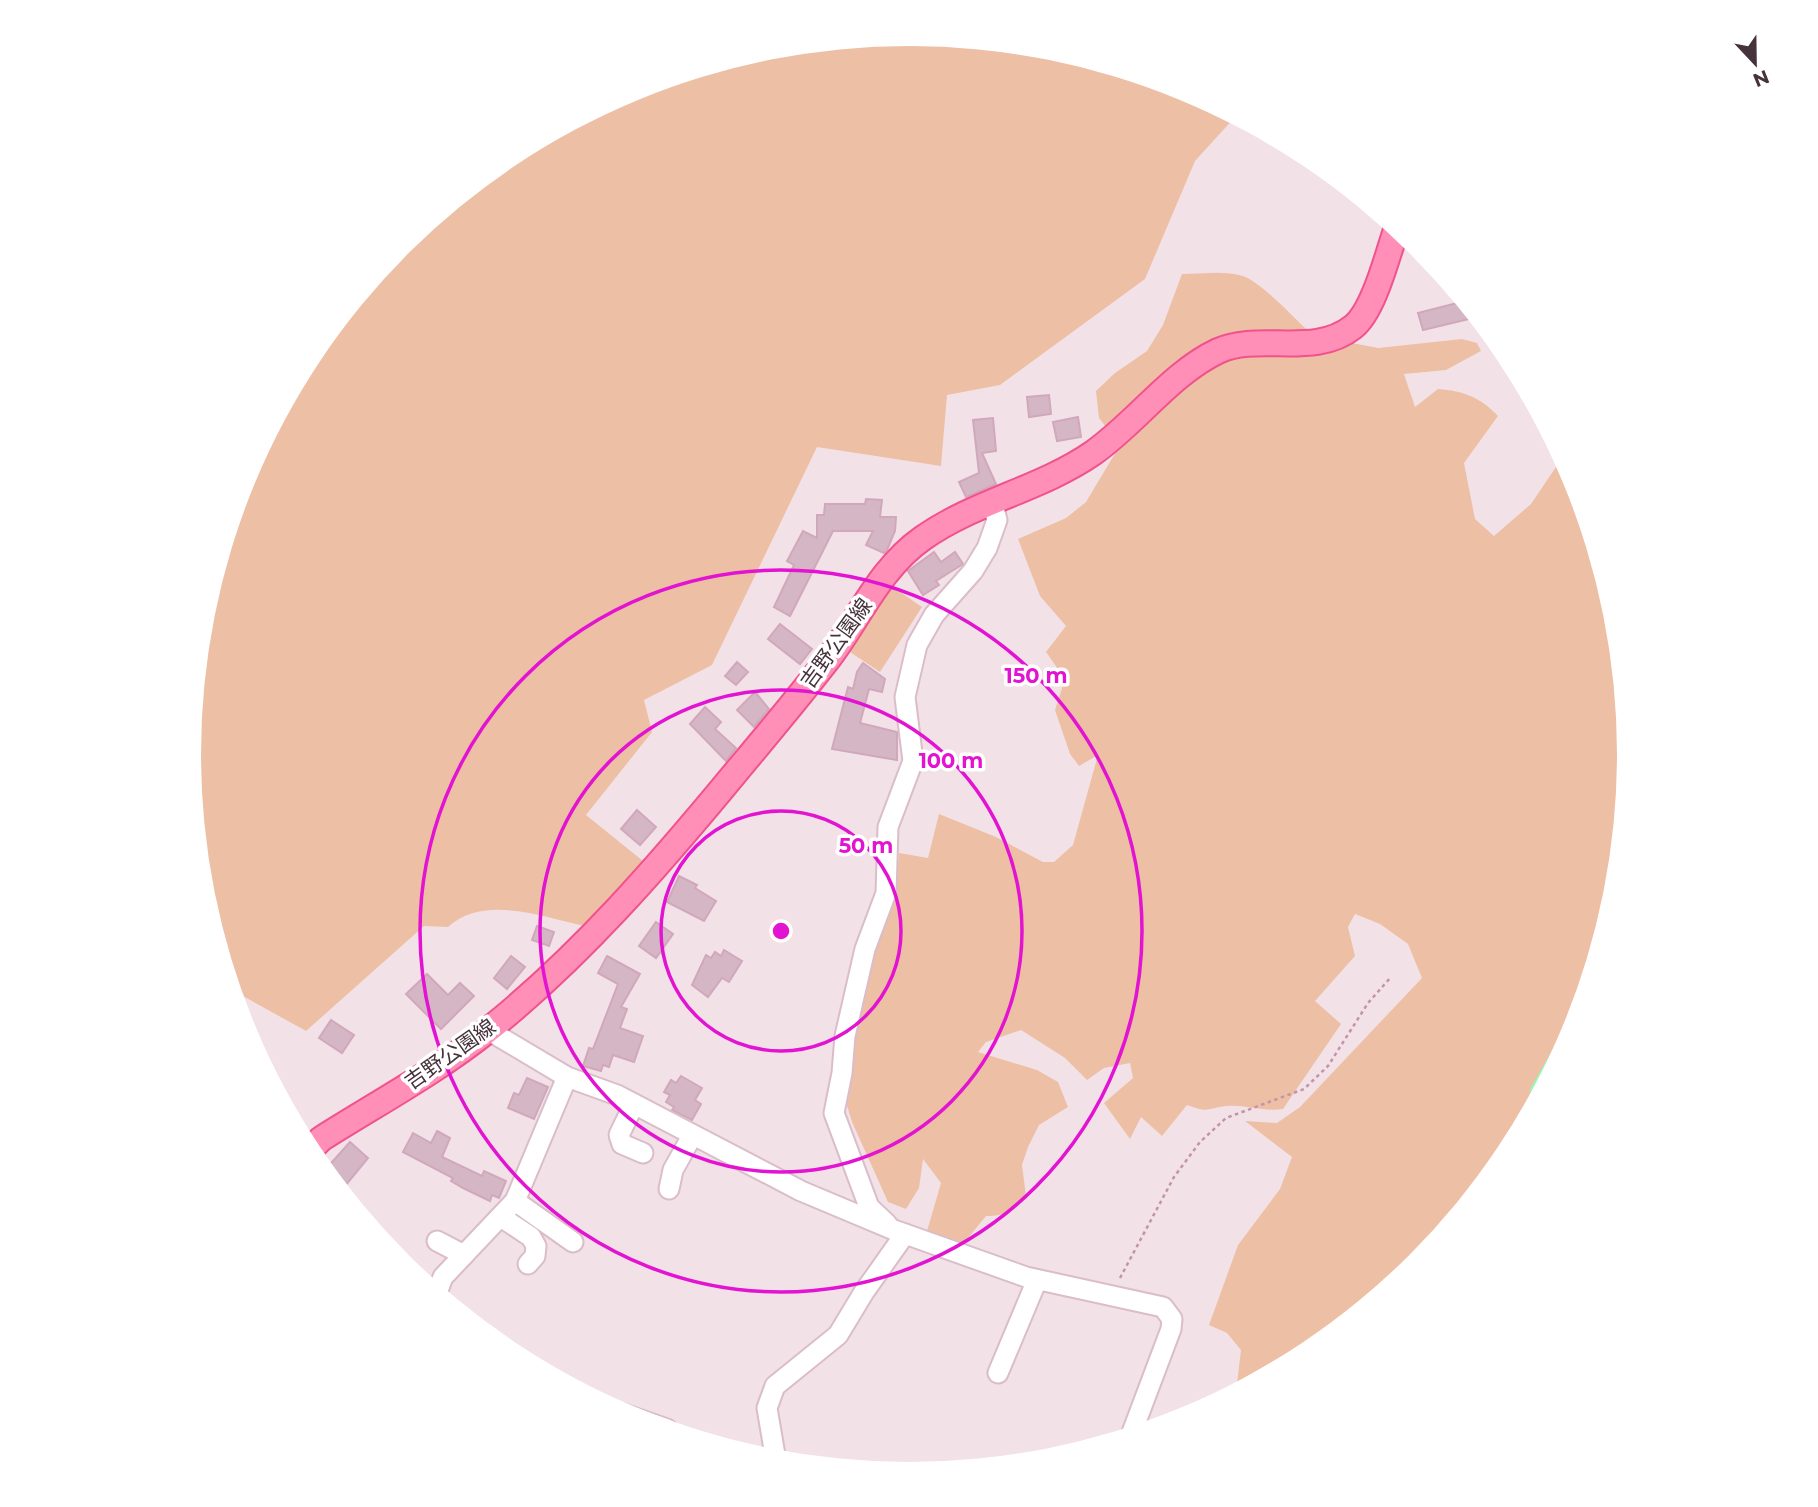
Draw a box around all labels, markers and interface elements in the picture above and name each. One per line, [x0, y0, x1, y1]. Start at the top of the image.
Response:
north arrow [1720, 28, 1790, 98]
text: N [1750, 65, 1773, 92]
street label: 吉野公園線 [795, 593, 877, 693]
text: 150 m [1005, 663, 1067, 688]
text: 100 m [919, 748, 983, 773]
text: 50 m [839, 833, 893, 858]
centre of rings [769, 919, 793, 943]
street label: 吉野公園線 [400, 1014, 500, 1094]

